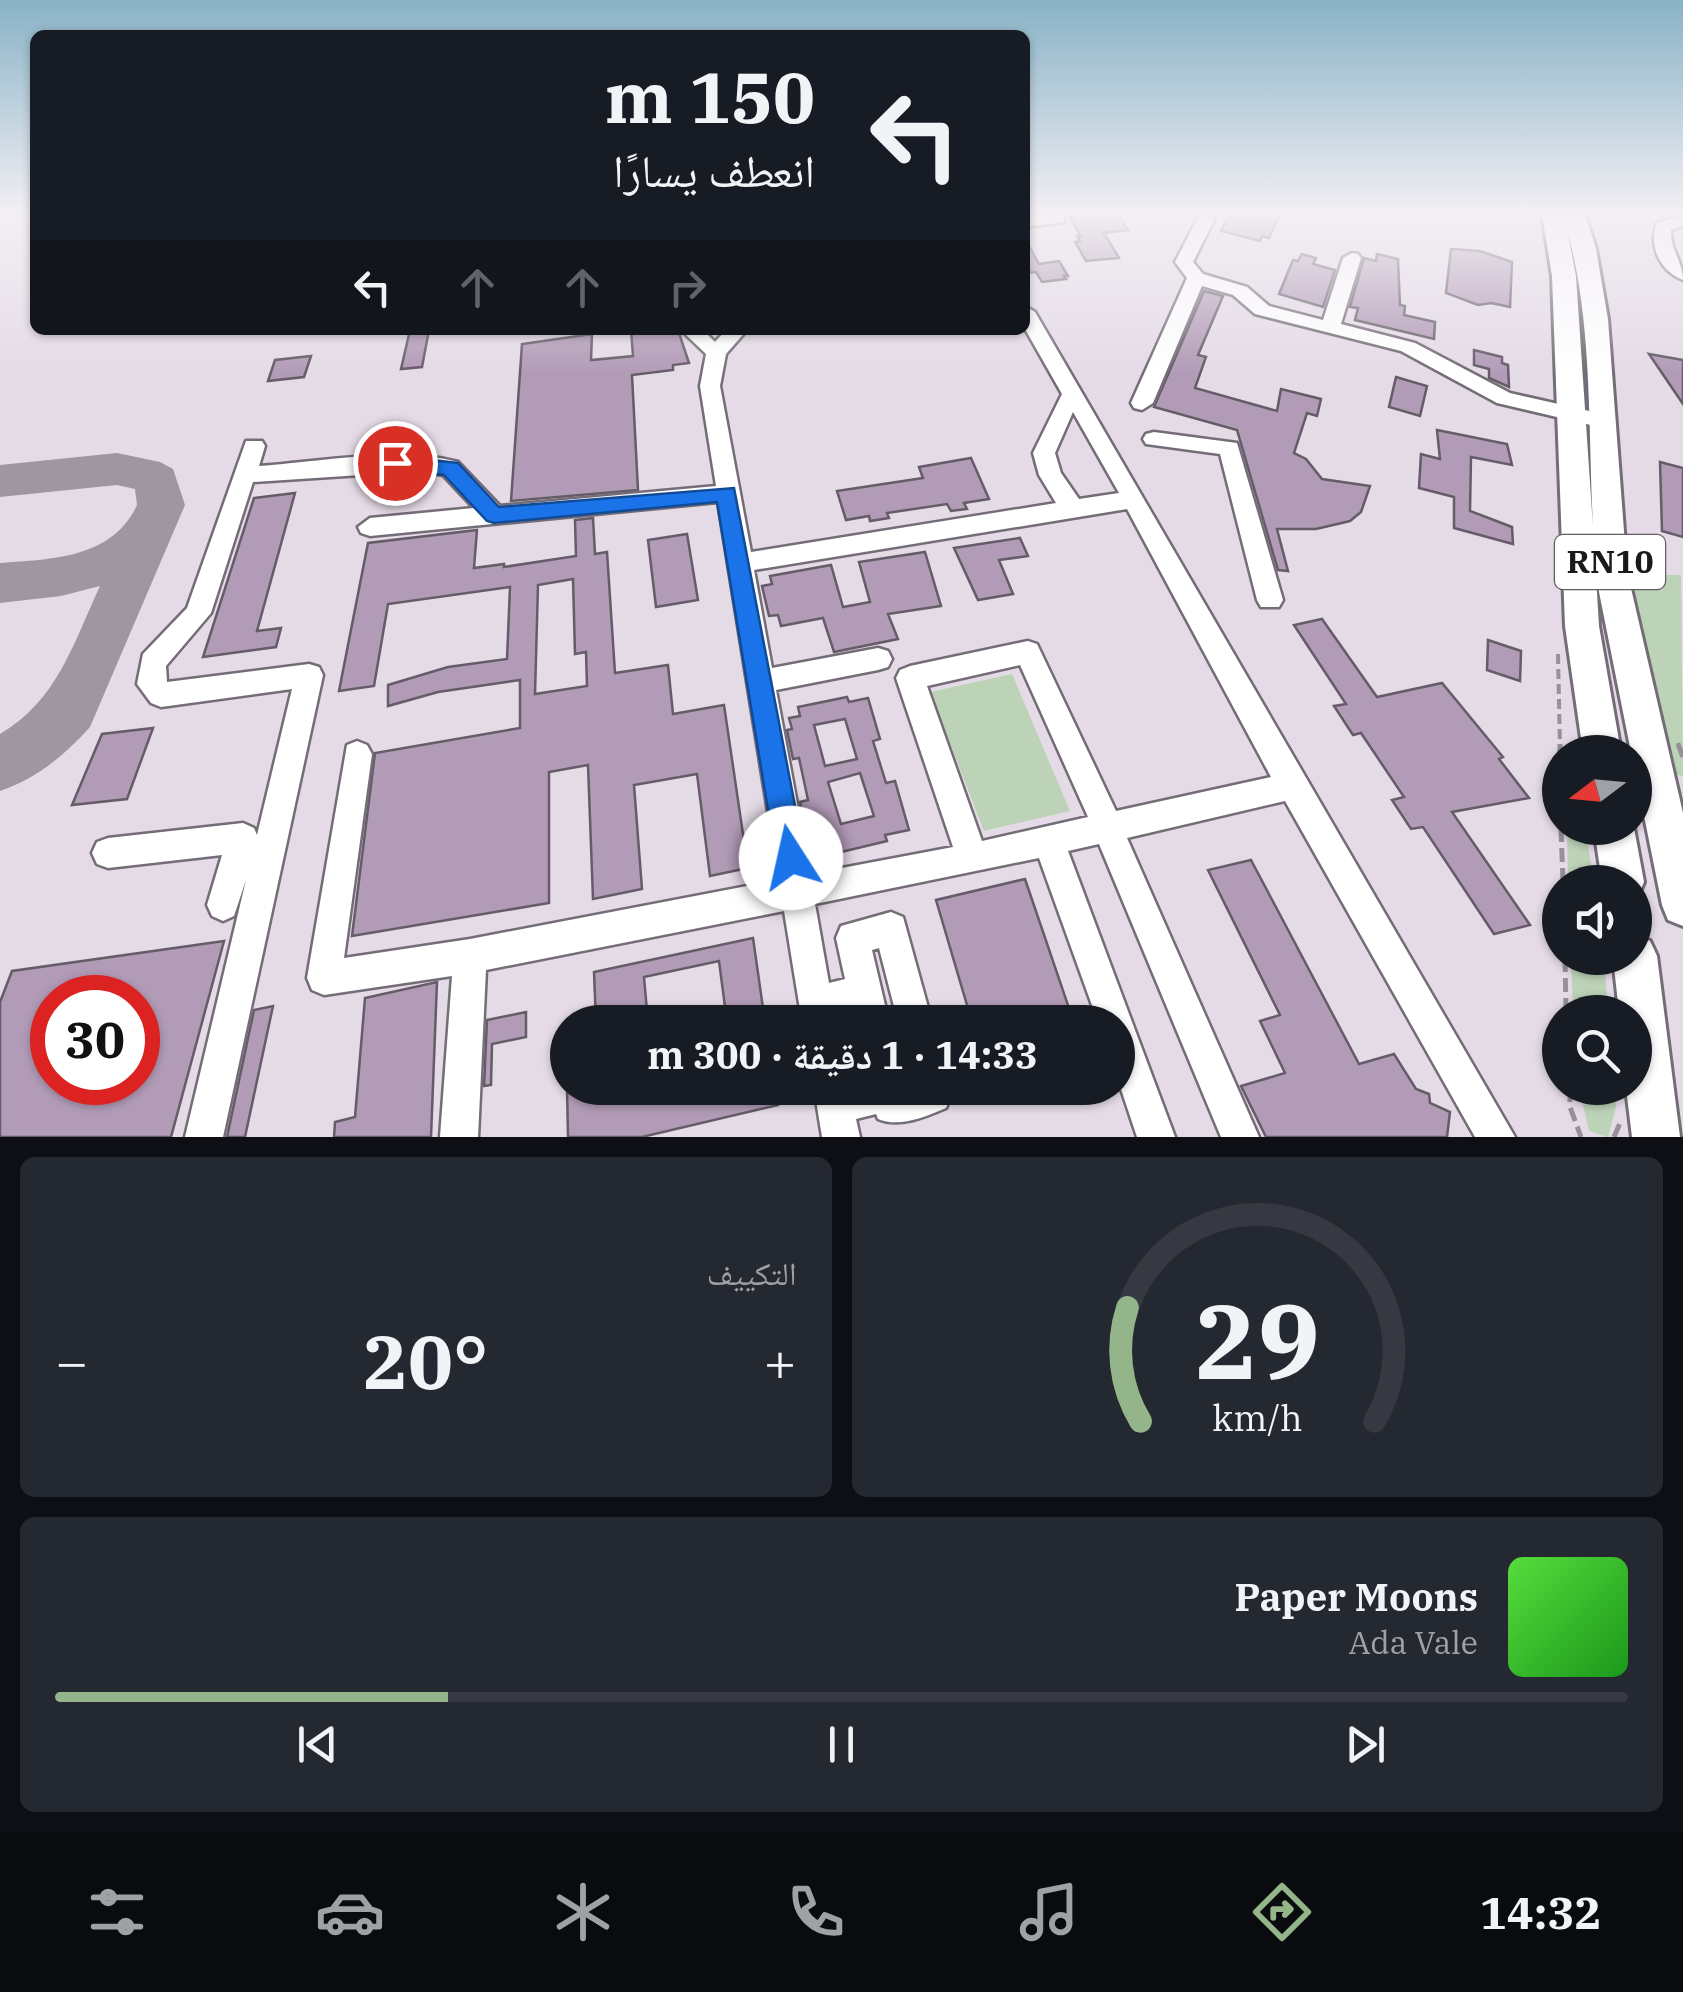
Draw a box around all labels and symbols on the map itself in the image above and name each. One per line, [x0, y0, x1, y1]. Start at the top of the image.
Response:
pin [353, 421, 438, 506]
road number: RN10 [1555, 535, 1665, 589]
north arrow [1542, 735, 1652, 845]
position arrow [739, 806, 843, 910]
speed limit sign: 30 [30, 975, 160, 1105]

